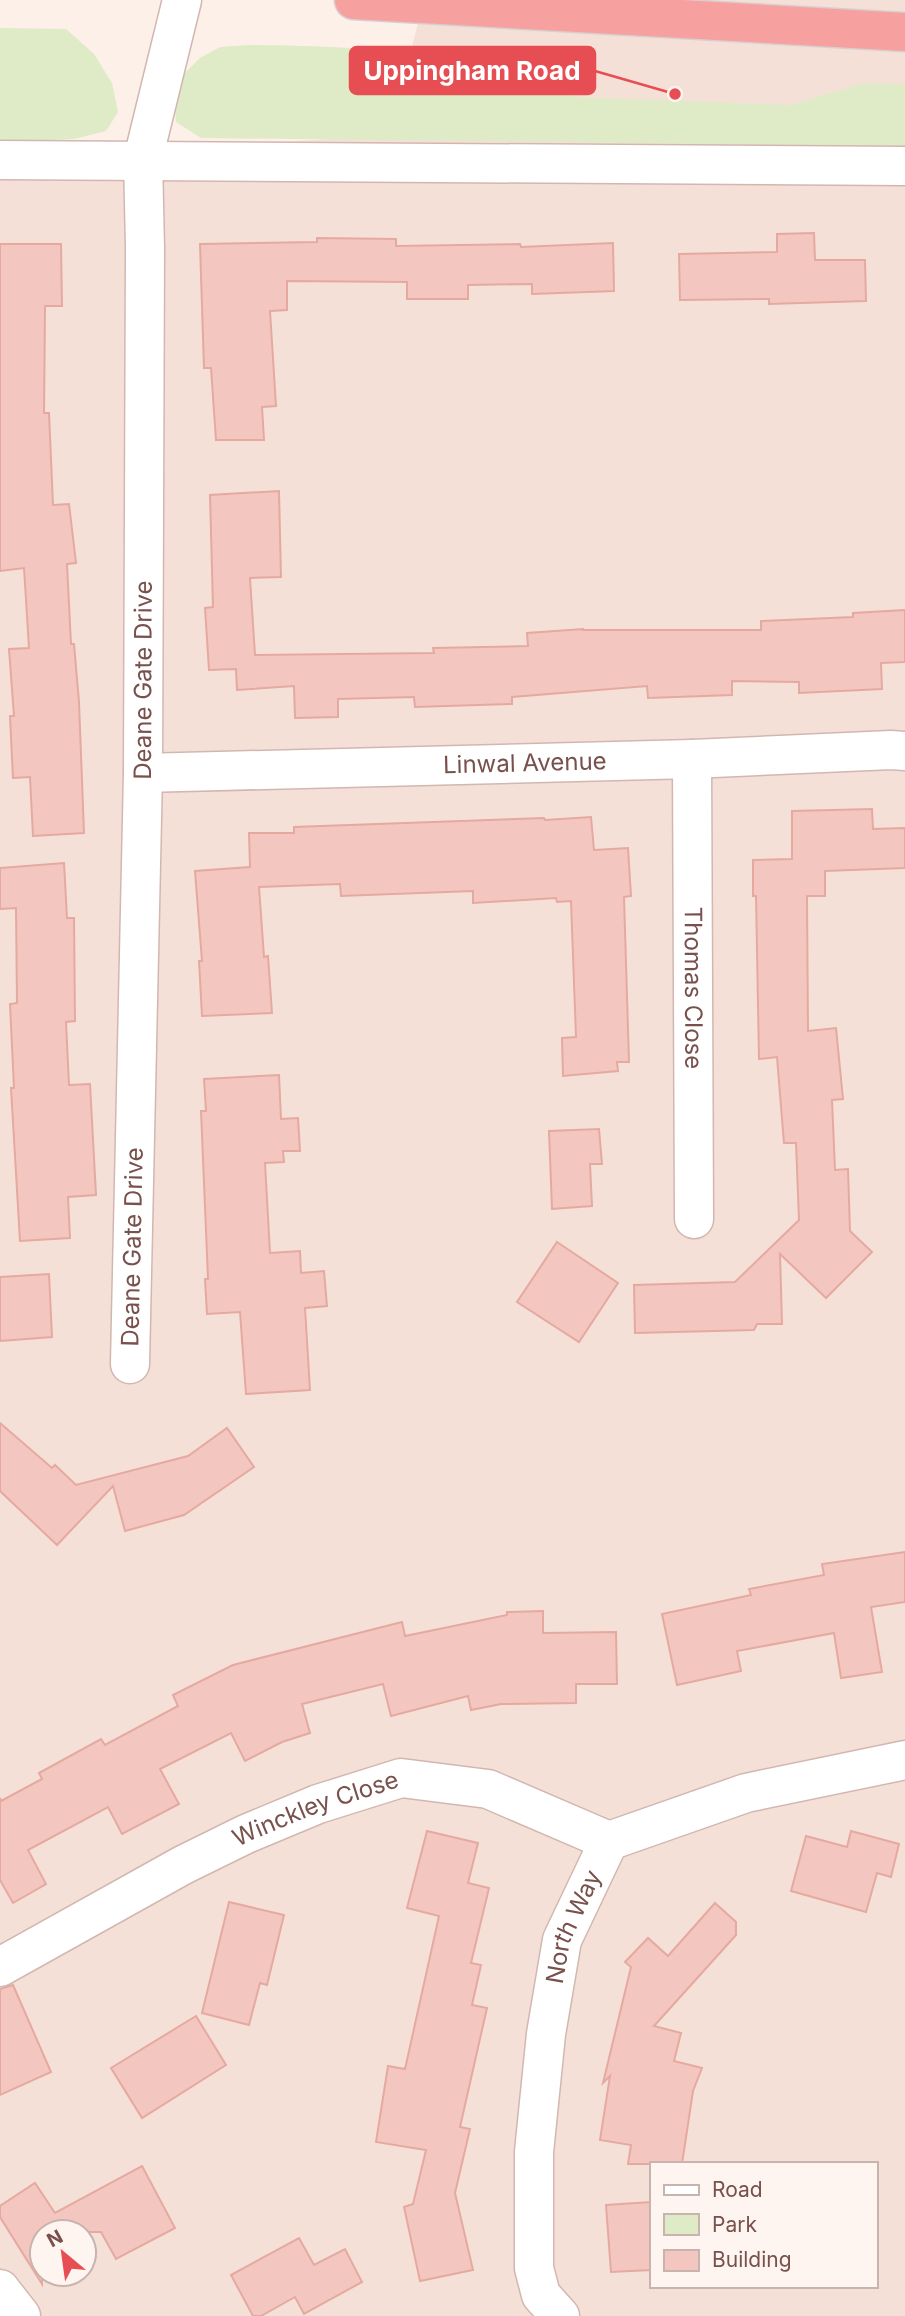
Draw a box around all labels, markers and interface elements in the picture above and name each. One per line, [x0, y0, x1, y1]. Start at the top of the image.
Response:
callout: Uppingham Road [350, 47, 595, 94]
text: Uppingham Road [363, 55, 581, 86]
street label: Deane Gate Drive [128, 580, 158, 780]
street label: Linwal Avenue [443, 746, 607, 779]
street label: Thomas Close [679, 907, 708, 1069]
street label: Deane Gate Drive [115, 1147, 149, 1347]
street label: Winckley Close [228, 1765, 402, 1852]
street label: North Way [540, 1865, 607, 1986]
legend [650, 2162, 877, 2288]
text: Road [712, 2177, 763, 2202]
text: Park [712, 2212, 757, 2237]
north arrow [28, 2218, 98, 2288]
text: N [43, 2225, 67, 2252]
text: Building [712, 2247, 792, 2272]

